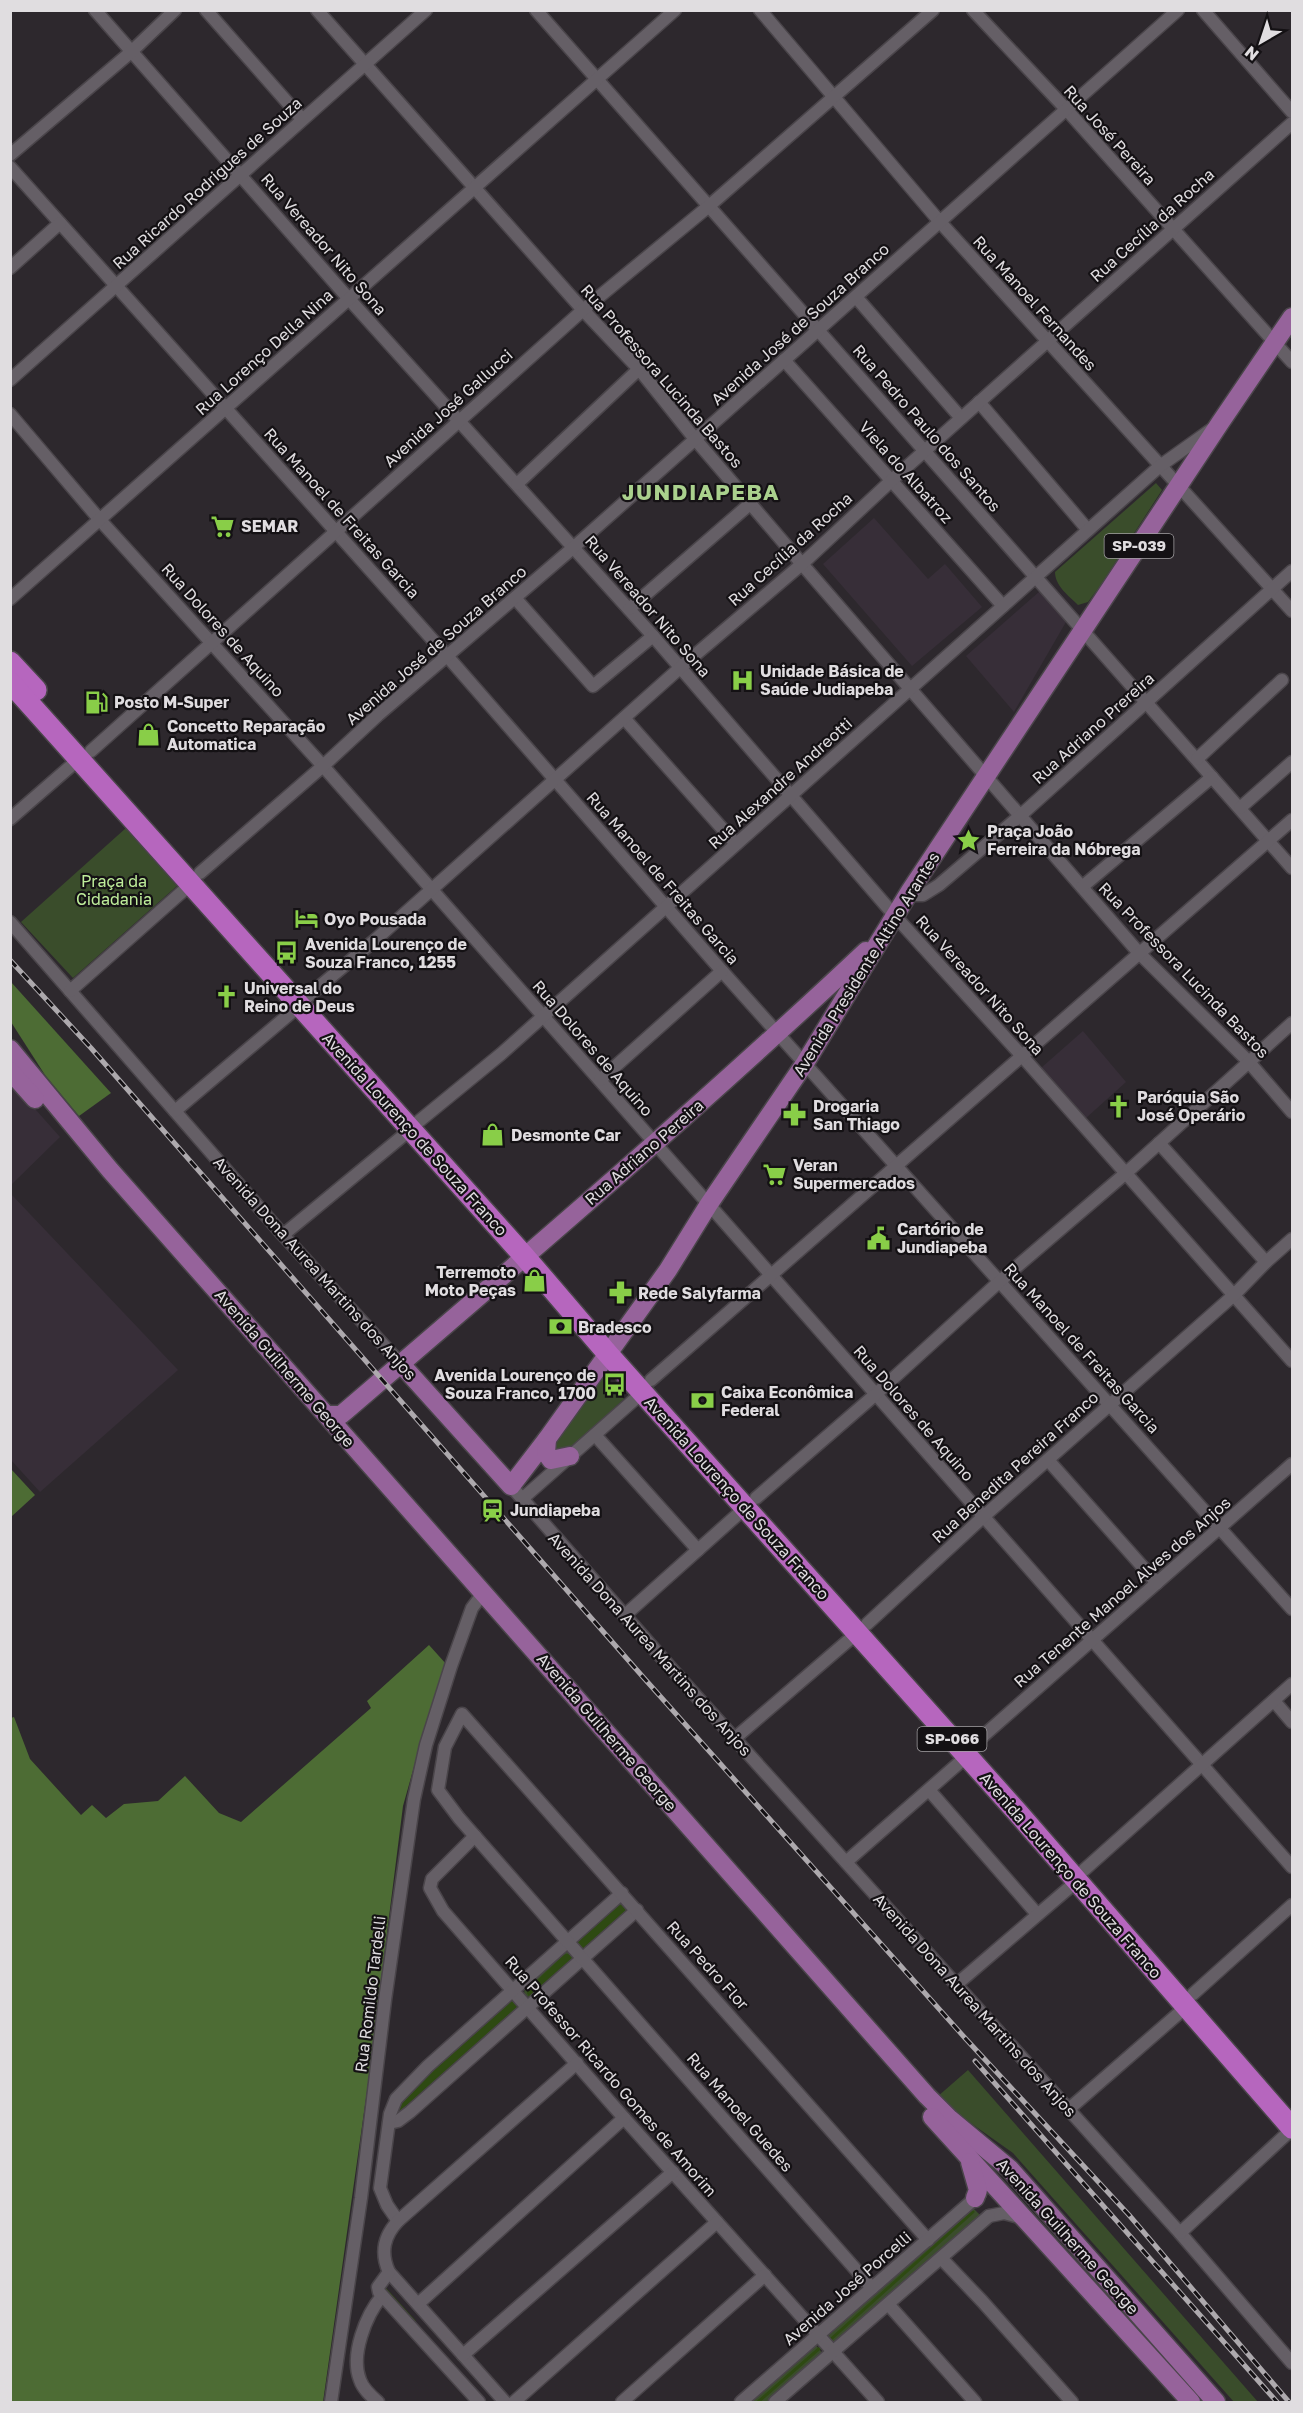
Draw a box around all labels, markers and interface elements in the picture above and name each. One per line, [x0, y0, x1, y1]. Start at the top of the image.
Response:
north arrow [1231, 12, 1291, 72]
text: N [1241, 42, 1263, 65]
street label: Rua José Pereira [1060, 81, 1160, 189]
street label: Rua Ricardo Rodrigues de Souza [108, 93, 306, 273]
street label: Rua Cecília da Rocha [1086, 164, 1218, 286]
street label: Rua Vereador Nito Sona [257, 169, 391, 319]
street label: Rua Manoel Fernandes [969, 231, 1101, 375]
street label: Avenida José de Souza Branco [707, 239, 893, 409]
street label: Rua Professora Lucinda Bastos [577, 280, 747, 472]
street label: Rua Lorenço Della Nina [191, 285, 337, 419]
street label: Rua Pedro Paulo dos Santos [849, 340, 1005, 516]
street label: Avenida José Gallucci [379, 345, 517, 471]
street label: Viela do Albatroz [855, 417, 957, 527]
street label: Rua Manoel de Freitas Garcia [260, 424, 424, 602]
district label: JUNDIAPEBA [622, 478, 780, 505]
street label: Rua Cecília da Rocha [724, 488, 856, 610]
supermarket icon: SEMAR [210, 513, 236, 539]
place label: SEMAR [241, 516, 298, 536]
street label: Rua Vereador Nito Sona [581, 531, 715, 681]
road number: SP-039 [1104, 534, 1174, 558]
street label: Rua Dolores de Aquino [158, 559, 288, 701]
street label: Avenida José de Souza Branco [342, 561, 530, 729]
place label: Unidade Básica de Saúde Judiapeba [760, 661, 904, 699]
hospital icon: Unidade Básica de Saúde Judiapeba [729, 667, 755, 693]
street label: Rua Adriano Prereira [1028, 668, 1158, 788]
fuel station icon: Posto M-Super [83, 689, 109, 715]
place label: Posto M-Super [114, 692, 229, 712]
street label: Rua Alexandre Andreotti [704, 713, 856, 853]
place label: Concetto Reparação Automatica [167, 716, 326, 754]
shop icon: Concetto Reparação Automatica [136, 722, 162, 748]
street label: Rua Manoel de Freitas Garcia [582, 787, 744, 969]
place label: Praça João Ferreira da Nóbrega [987, 821, 1140, 859]
place icon: Praça João Ferreira da Nóbrega [956, 827, 982, 853]
street label: Avenida Presidente Altino Arantes [788, 848, 944, 1080]
park label: Praça da Cidadania [76, 871, 152, 909]
street label: Rua Professora Lucinda Bastos [1095, 878, 1273, 1062]
hotel icon: Oyo Pousada [293, 906, 319, 932]
place label: Oyo Pousada [324, 909, 426, 929]
street label: Rua Vereador Nito Sona [912, 911, 1048, 1059]
place label: Avenida Lourenço de Souza Franco, 1255 [305, 934, 467, 972]
bus stop icon: Avenida Lourenço de Souza Franco, 1255 [274, 940, 300, 966]
street label: Rua Dolores de Aquino [529, 976, 657, 1120]
place label: Universal do Reino de Deus [244, 978, 355, 1016]
church icon: Universal do Reino de Deus [213, 984, 239, 1010]
street label: Avenida Lourenço de Souza Franco [318, 1028, 512, 1240]
place label: Paróquia São José Operário [1137, 1087, 1246, 1125]
church icon: Paróquia São José Operário [1106, 1093, 1132, 1119]
street label: Rua Adriano Pereira [580, 1095, 708, 1209]
place label: Drogaria San Thiago [813, 1096, 900, 1134]
pharmacy icon: Drogaria San Thiago [782, 1102, 808, 1128]
shop icon: Desmonte Car [480, 1122, 506, 1148]
place label: Desmonte Car [511, 1125, 621, 1145]
street label: Avenida Dona Aurea Martins dos Anjos [209, 1152, 421, 1384]
place label: Veran Supermercados [793, 1155, 915, 1193]
supermarket icon: Veran Supermercados [762, 1161, 788, 1187]
place label: Cartório de Jundiapeba [897, 1219, 987, 1257]
public building icon: Cartório de Jundiapeba [866, 1225, 892, 1251]
street label: Rua Manoel de Freitas Garcia [1000, 1259, 1164, 1437]
place label: Terremoto Moto Peças [425, 1262, 516, 1300]
shop icon: Terremoto Moto Peças [521, 1268, 547, 1294]
pharmacy icon: Rede Salyfarma [607, 1280, 633, 1306]
place label: Rede Salyfarma [638, 1283, 761, 1303]
street label: Avenida Guilherme George [211, 1285, 359, 1451]
bank icon: Bradesco [547, 1314, 573, 1340]
place label: Bradesco [578, 1317, 652, 1337]
street label: Rua Dolores de Aquino [850, 1341, 978, 1485]
place label: Avenida Lourenço de Souza Franco, 1700 [434, 1365, 596, 1403]
bus stop icon: Avenida Lourenço de Souza Franco, 1700 [601, 1371, 627, 1397]
place label: Caixa Econômica Federal [721, 1382, 853, 1420]
street label: Rua Benedita Pereira Franco [928, 1387, 1102, 1547]
bank icon: Caixa Econômica Federal [690, 1388, 716, 1414]
street label: Avenida Lourenço de Souza Franco [640, 1392, 834, 1604]
street label: Rua Tenente Manoel Alves dos Anjos [1010, 1492, 1234, 1692]
station icon: Jundiapeba [479, 1497, 505, 1523]
place label: Jundiapeba [510, 1500, 600, 1520]
street label: Avenida Dona Aurea Martins dos Anjos [544, 1528, 756, 1760]
street label: Avenida Guilherme George [533, 1649, 681, 1815]
road number: SP-066 [918, 1727, 986, 1751]
street label: Avenida Lourenço de Souza Franco [976, 1768, 1166, 1982]
street label: Avenida Dona Aurea Martins dos Anjos [869, 1889, 1081, 2121]
street label: Rua Romildo Tardelli [350, 1915, 390, 2073]
street label: Rua Pedro Flor [663, 1916, 753, 2014]
street label: Rua Professor Ricardo Gomes de Amorim [501, 1951, 721, 2201]
street label: Rua Manoel Guedes [683, 2048, 797, 2176]
street label: Avenida Guilherme George [993, 2154, 1143, 2318]
street label: Avenida José Porcelli [779, 2227, 915, 2349]

